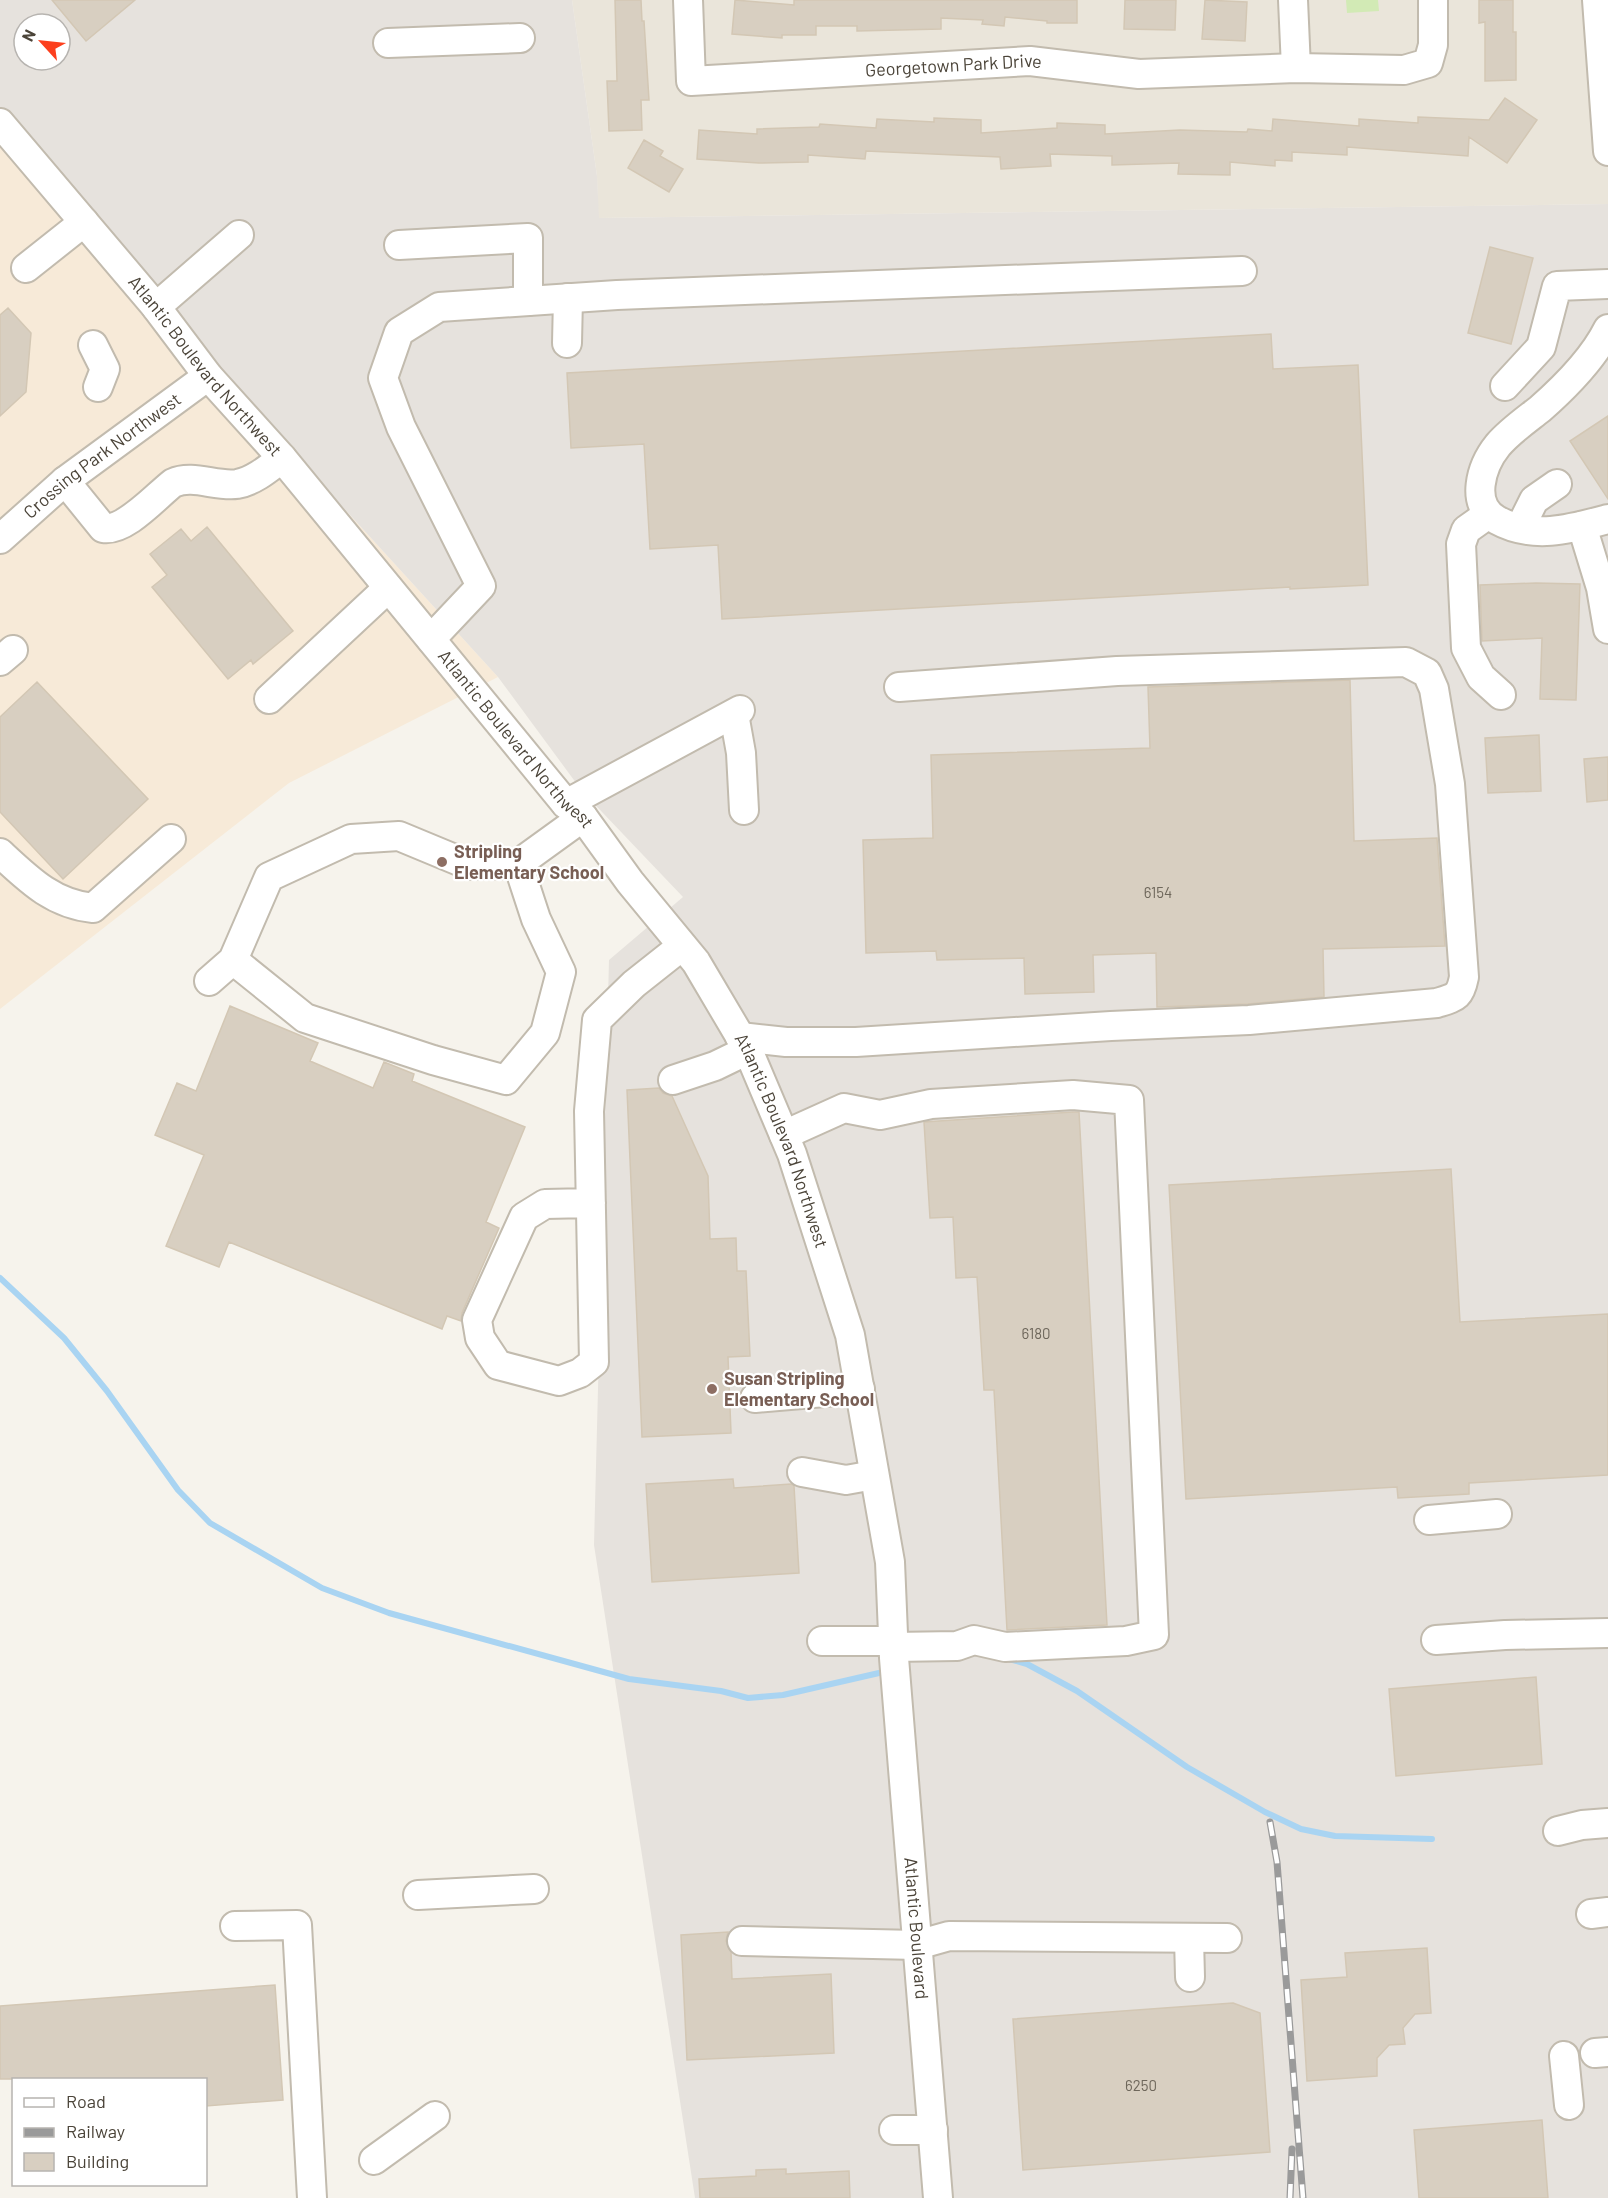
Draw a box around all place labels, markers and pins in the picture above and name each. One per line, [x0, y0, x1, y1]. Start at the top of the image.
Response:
place label: Stripling Elementary School [454, 840, 604, 883]
marker: Stripling Elementary School [435, 855, 449, 869]
place label: Susan Stripling Elementary School [724, 1367, 874, 1410]
marker: Susan Stripling Elementary School [705, 1382, 719, 1396]

